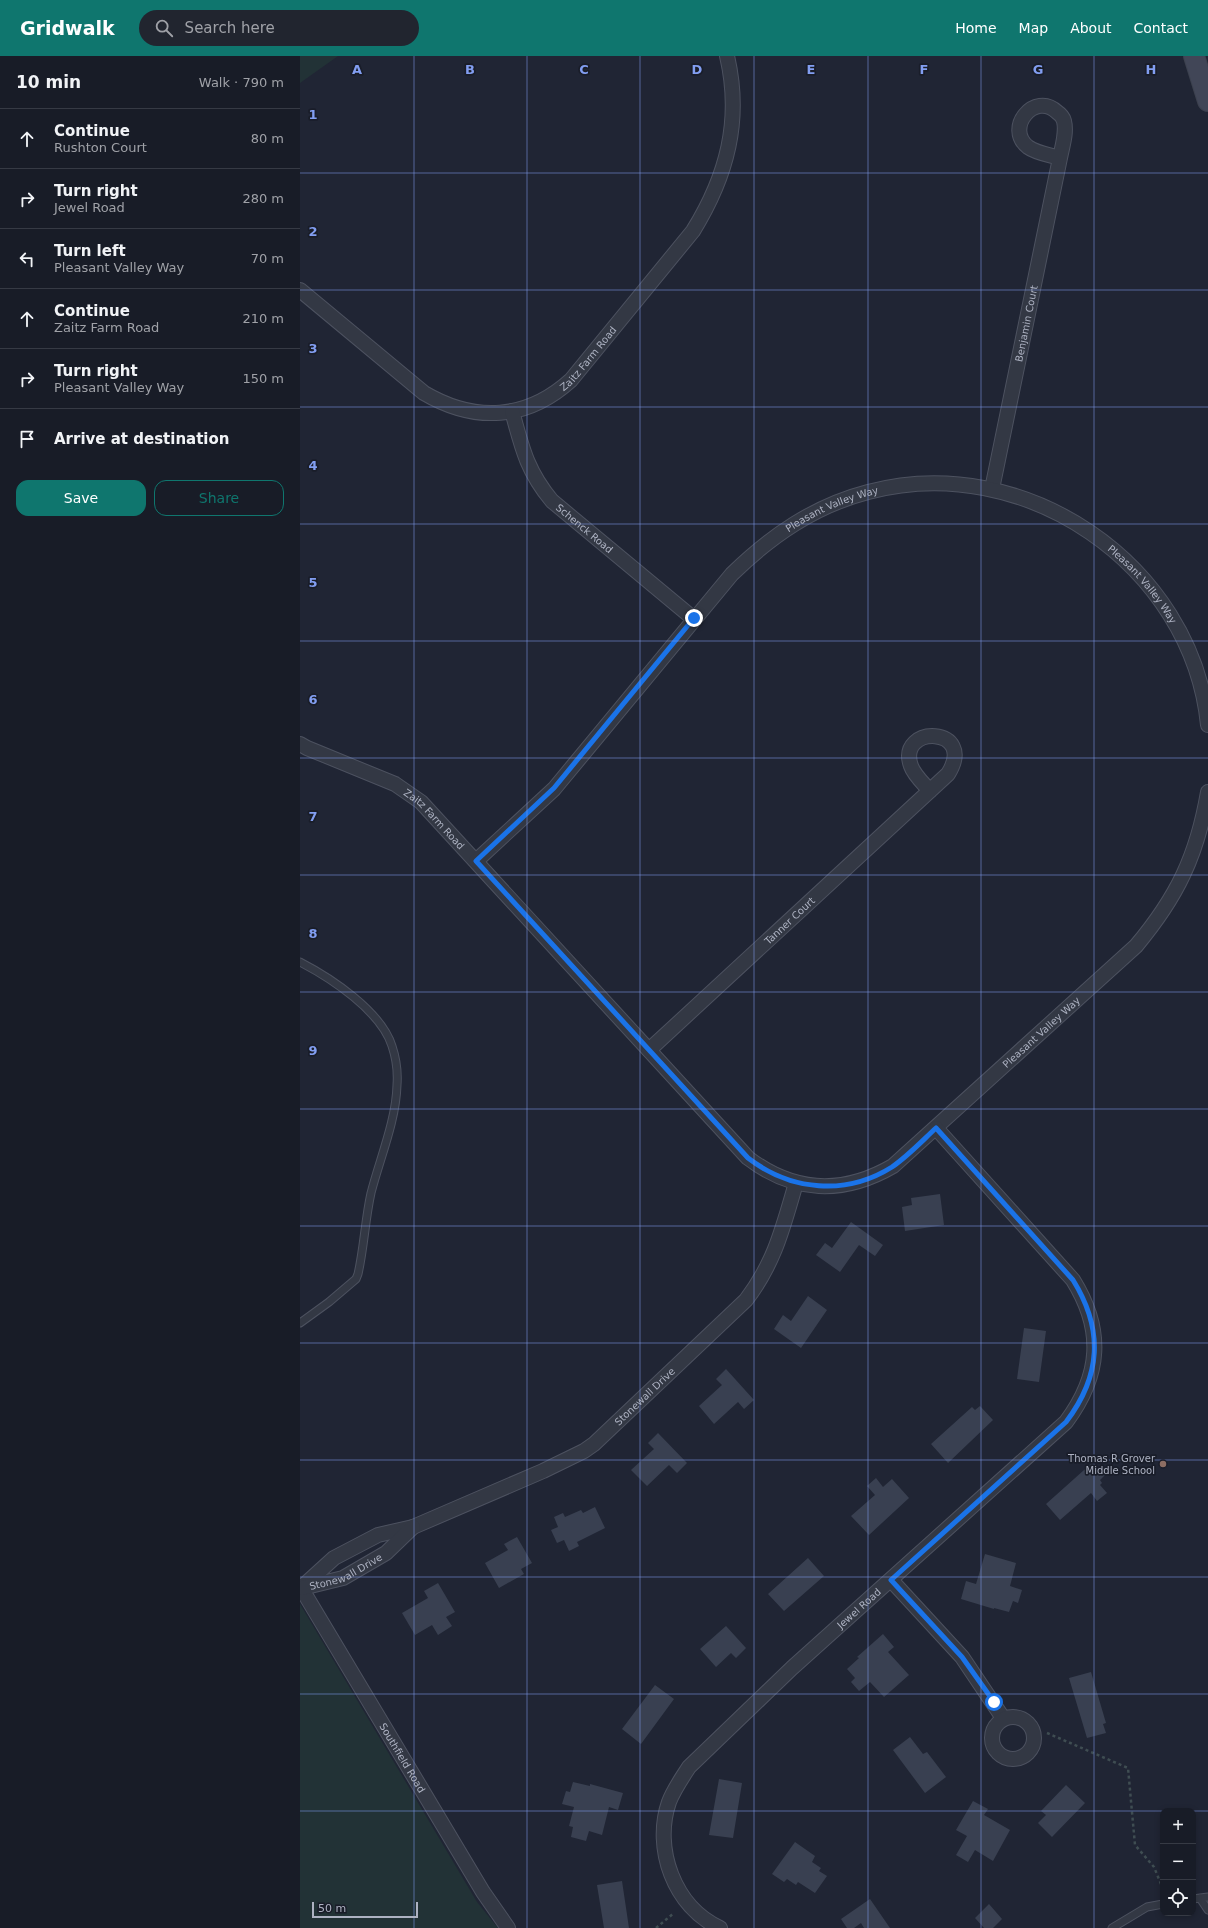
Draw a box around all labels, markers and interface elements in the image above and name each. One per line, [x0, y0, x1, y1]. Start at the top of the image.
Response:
search box [139, 10, 419, 46]
text: Gridwalk [20, 17, 115, 39]
icon: search [153, 17, 175, 39]
text: Search here [185, 19, 275, 37]
text: Home [955, 20, 997, 36]
text: Map [1019, 20, 1048, 36]
text: About [1070, 20, 1112, 36]
text: Contact [1134, 20, 1188, 36]
text: A [352, 62, 362, 77]
text: B [465, 62, 475, 77]
text: C [579, 62, 589, 77]
text: D [692, 62, 703, 77]
text: E [807, 62, 815, 77]
text: F [920, 62, 928, 77]
text: G [1033, 62, 1043, 77]
text: H [1146, 62, 1156, 77]
text: 10 min [16, 72, 81, 92]
text: Walk · 790 m [199, 75, 284, 90]
text: 1 [308, 107, 318, 122]
text: Continue [54, 122, 130, 140]
icon: ahead [16, 128, 38, 150]
text: 80 m [251, 131, 284, 146]
text: Rushton Court [54, 140, 147, 155]
text: Turn right [54, 182, 138, 200]
icon: right [16, 188, 38, 210]
text: 280 m [242, 191, 284, 206]
text: Jewel Road [54, 200, 125, 215]
text: 2 [308, 224, 318, 239]
text: Turn left [54, 242, 126, 260]
icon: left [16, 248, 38, 270]
text: 70 m [251, 251, 284, 266]
text: Pleasant Valley Way [54, 260, 184, 275]
street label: Benjamin Court [1013, 284, 1040, 363]
text: Continue [54, 302, 130, 320]
icon: ahead [16, 308, 38, 330]
text: 210 m [242, 311, 284, 326]
text: Zaitz Farm Road [54, 320, 159, 335]
street label: Zaitz Farm Road [558, 324, 619, 393]
text: 3 [308, 341, 318, 356]
text: Turn right [54, 362, 138, 380]
icon: right [16, 368, 38, 390]
text: 150 m [242, 371, 284, 386]
text: Pleasant Valley Way [54, 380, 184, 395]
icon: arrive [16, 428, 38, 450]
text: Arrive at destination [54, 430, 229, 448]
text: 4 [308, 458, 318, 473]
button: Save [16, 480, 146, 516]
button: Share [154, 480, 284, 516]
street label: Pleasant Valley Way [784, 485, 879, 534]
street label: Schenck Road [554, 502, 615, 555]
street label: Pleasant Valley Way [1106, 543, 1179, 626]
text: 5 [308, 575, 318, 590]
route end [685, 609, 703, 627]
text: 6 [308, 692, 318, 707]
street label: Zaitz Farm Road [402, 787, 466, 852]
text: 7 [308, 809, 318, 824]
street label: Tanner Court [762, 895, 817, 947]
text: 8 [308, 926, 318, 941]
street label: Pleasant Valley Way [1001, 995, 1082, 1070]
text: 9 [308, 1043, 318, 1058]
street label: Stonewall Drive [612, 1366, 677, 1428]
place label: Thomas R Grover Middle School [1067, 1453, 1156, 1476]
marker: Thomas R Grover Middle School [1158, 1459, 1168, 1469]
street label: Stonewall Drive [308, 1551, 384, 1592]
street label: Jewel Road [834, 1586, 883, 1631]
route start [985, 1693, 1003, 1711]
street label: Southfield Road [377, 1721, 427, 1795]
map controls [1160, 1808, 1196, 1916]
button: + [1160, 1808, 1196, 1844]
button: − [1160, 1844, 1196, 1880]
button: locate [1160, 1880, 1196, 1916]
scale bar [312, 1900, 418, 1919]
text: 50 m [318, 1902, 346, 1915]

